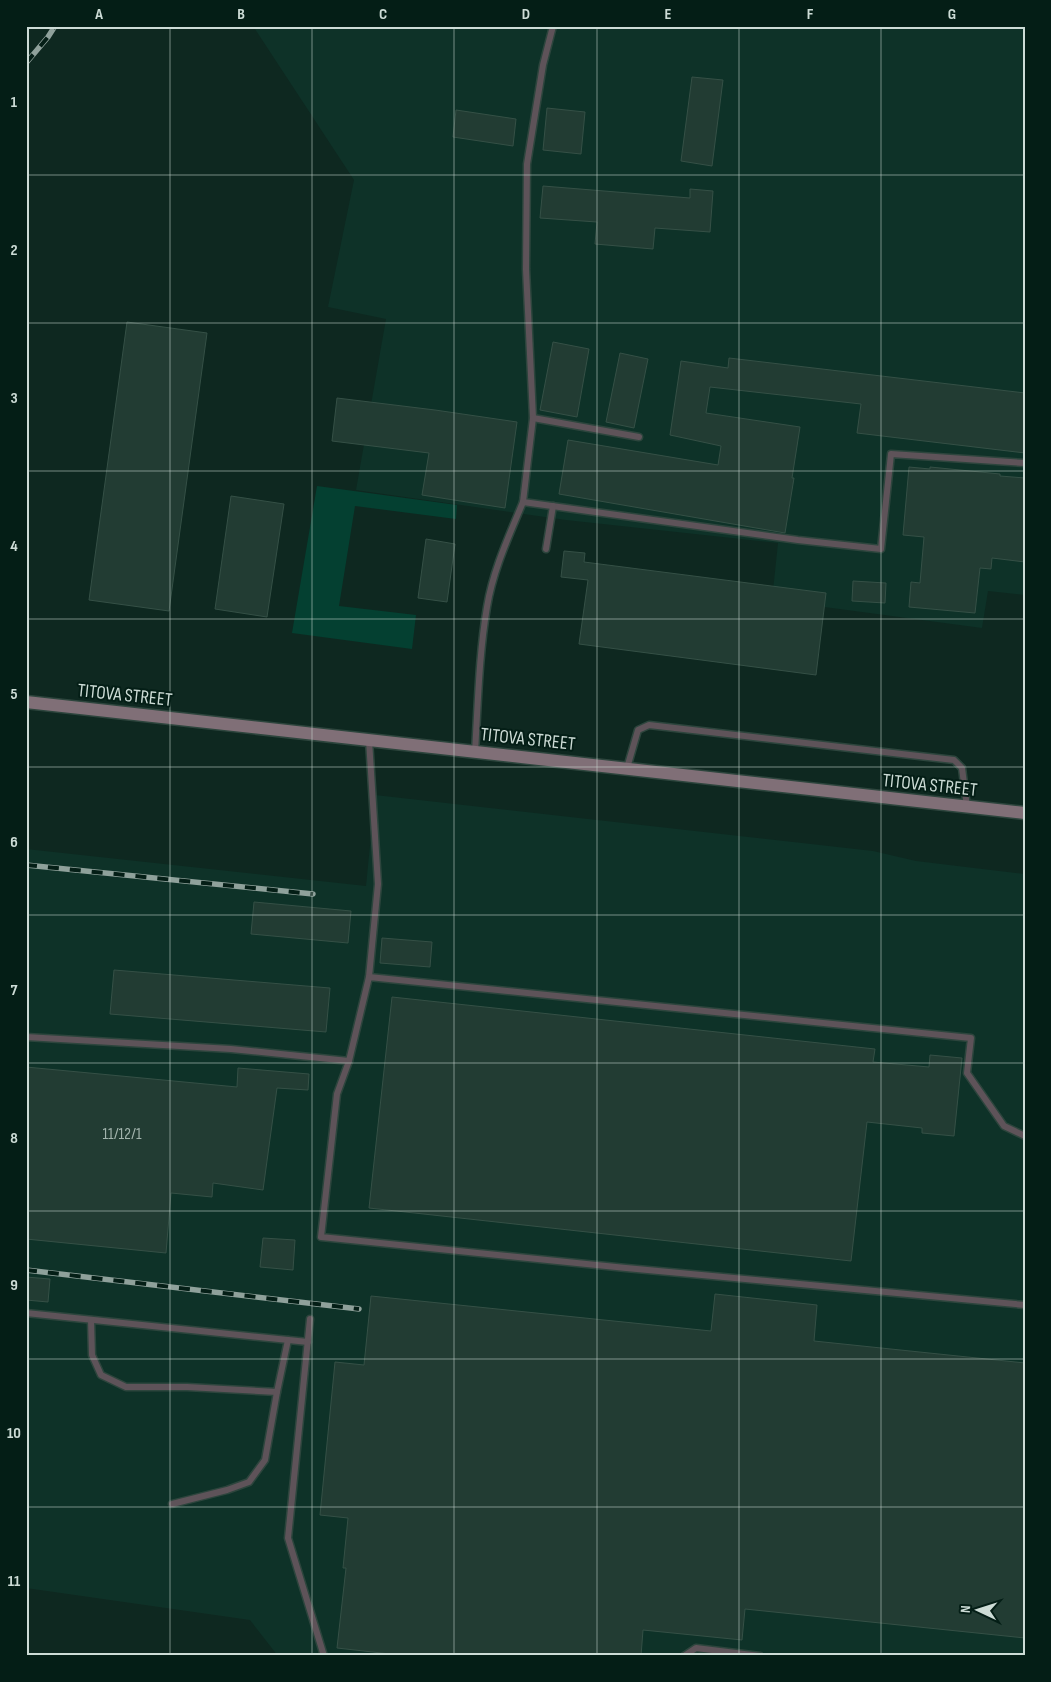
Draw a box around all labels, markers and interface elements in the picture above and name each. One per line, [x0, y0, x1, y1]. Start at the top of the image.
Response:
text: A [94, 5, 103, 24]
text: B [237, 5, 245, 24]
text: C [379, 5, 387, 24]
text: D [522, 5, 530, 24]
text: E [665, 5, 672, 24]
text: F [807, 5, 814, 24]
text: G [948, 5, 956, 24]
text: 1 [11, 93, 18, 112]
text: 2 [10, 241, 18, 260]
text: 3 [10, 389, 18, 408]
text: 4 [10, 537, 18, 556]
street label: TITOVA STREET [76, 679, 174, 712]
text: 5 [10, 685, 18, 704]
street label: TITOVA STREET [479, 723, 577, 756]
street label: TITOVA STREET [881, 769, 979, 802]
text: 6 [10, 833, 18, 852]
text: 7 [11, 981, 18, 1000]
house number: 11/12/1 [102, 1125, 142, 1144]
text: 8 [10, 1129, 18, 1148]
text: 9 [10, 1276, 18, 1295]
text: 10 [7, 1424, 21, 1443]
text: 11 [8, 1572, 21, 1591]
north arrow [954, 1584, 1004, 1634]
text: N [957, 1605, 974, 1613]

